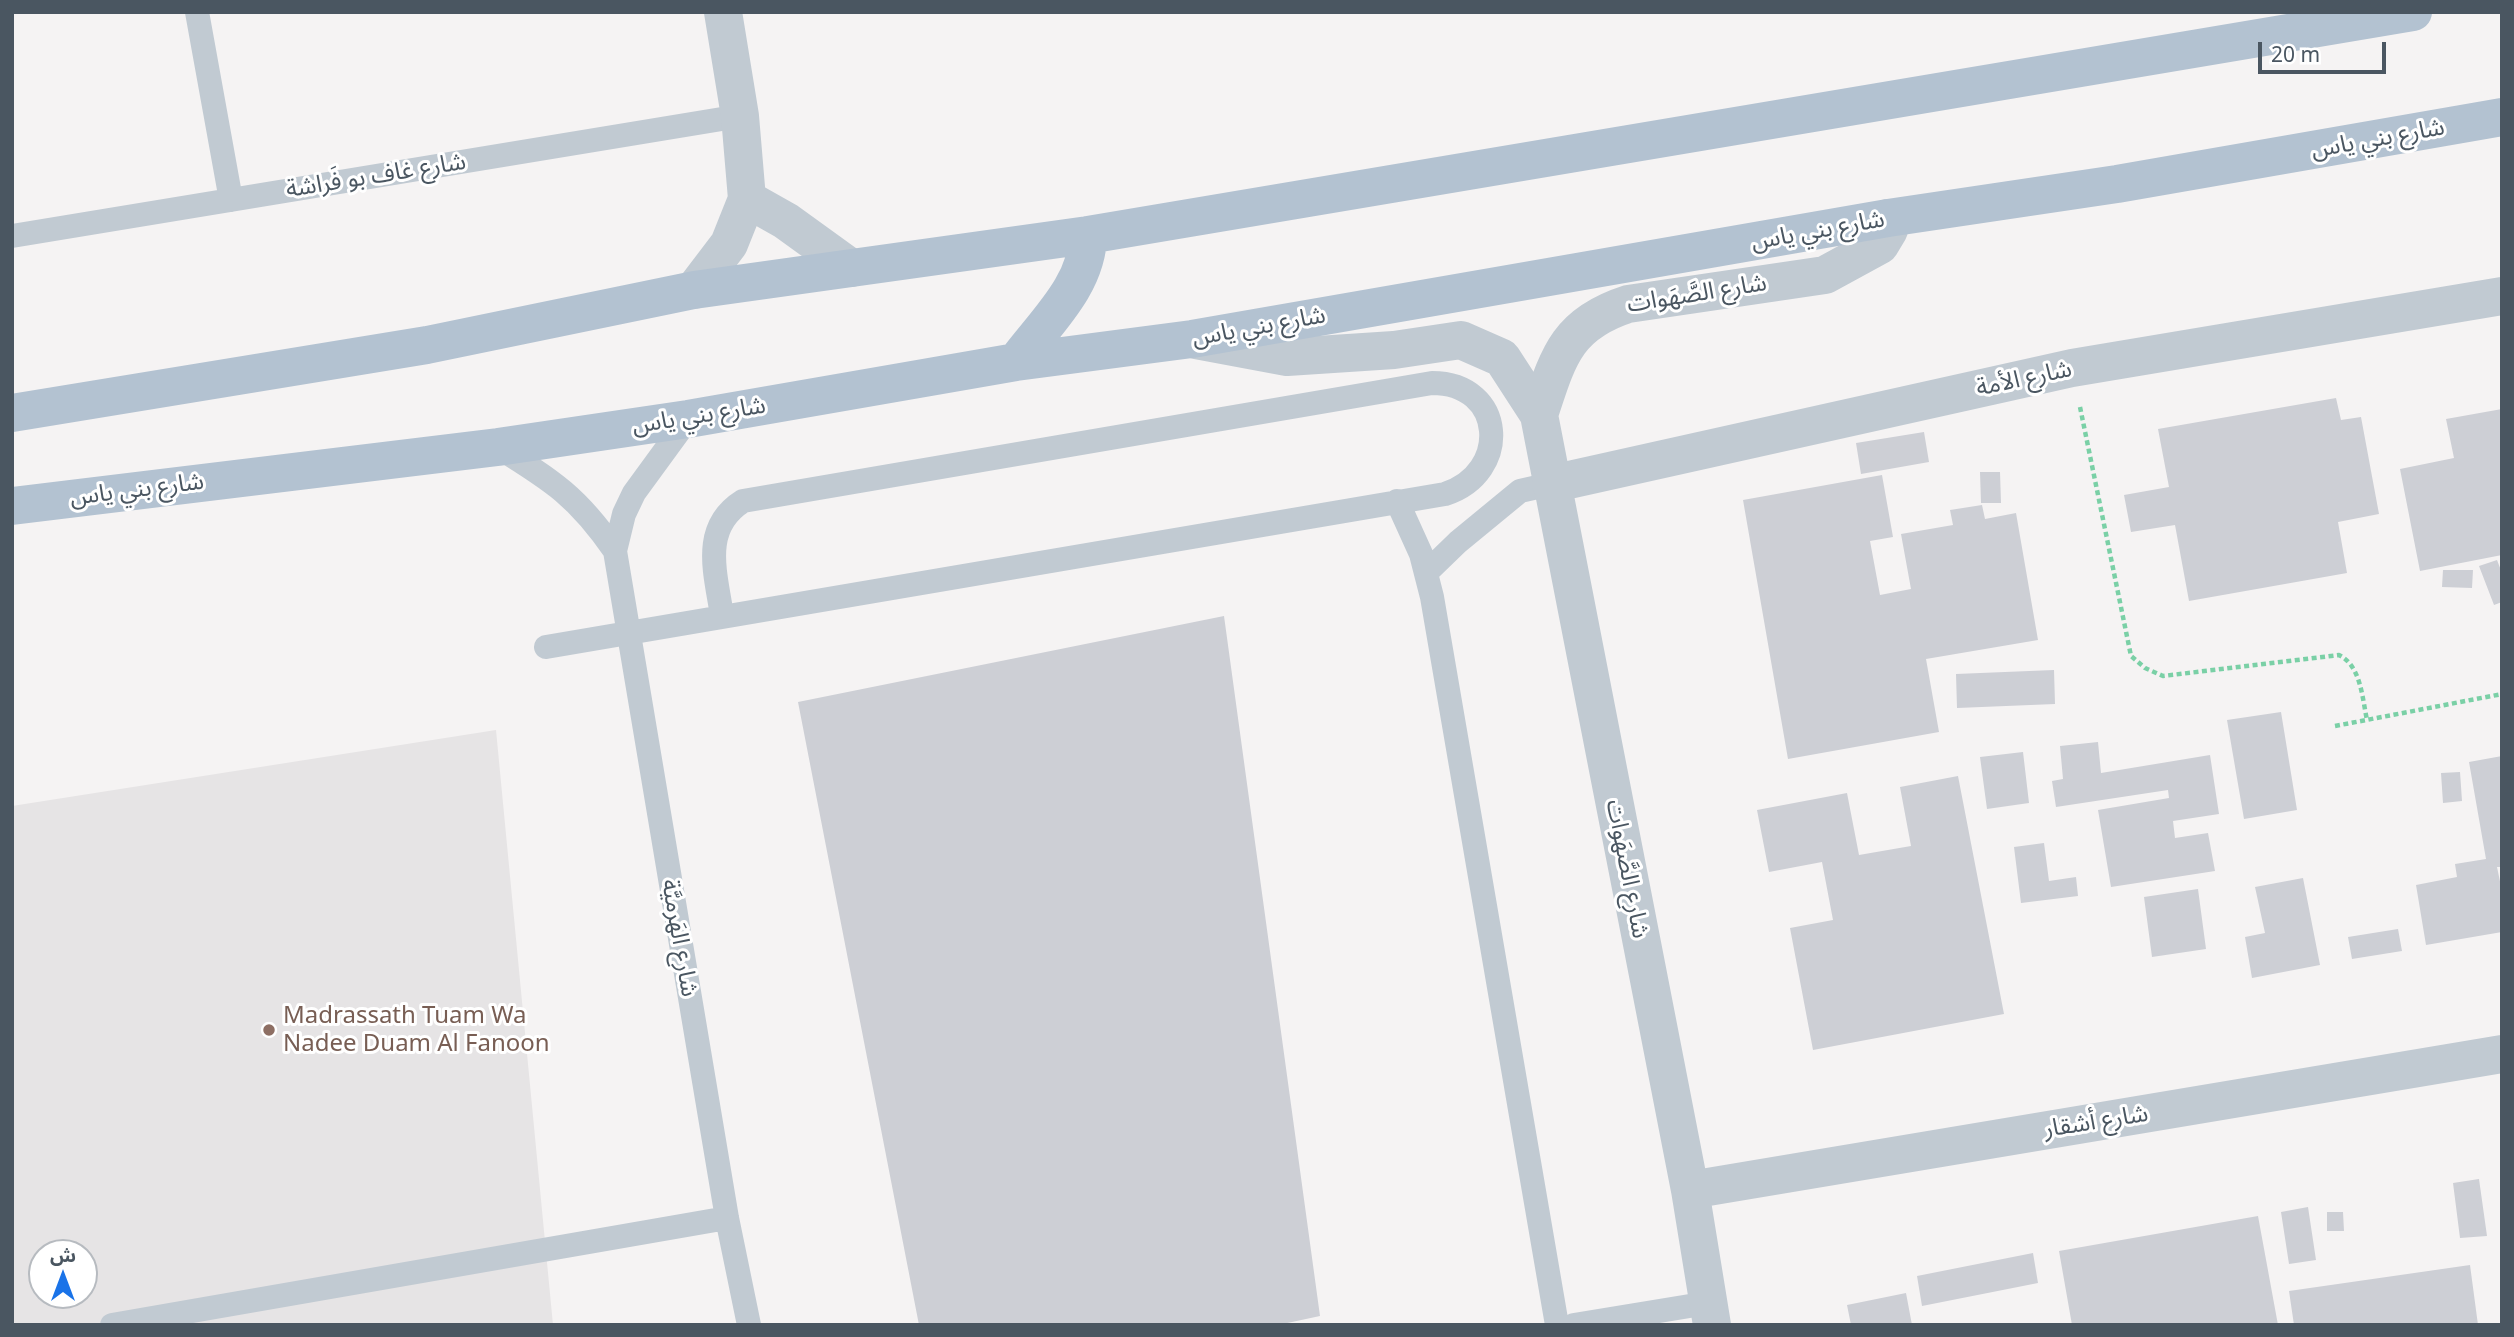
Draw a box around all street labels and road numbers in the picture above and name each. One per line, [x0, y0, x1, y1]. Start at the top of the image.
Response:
street label: شارع بني ياس [2309, 113, 2447, 165]
street label: شارع غاف بو فَراشة [284, 148, 468, 204]
street label: شارع بني ياس [1749, 205, 1887, 257]
street label: شارع الصَّهَوات [1625, 269, 1769, 319]
street label: شارع بني ياس [1190, 301, 1328, 353]
street label: شارع الأمة [1974, 355, 2074, 403]
street label: شارع بني ياس [630, 391, 768, 441]
street label: شارع بني ياس [68, 467, 206, 513]
street label: شارع الصَّهَوات [1599, 797, 1655, 941]
street label: شارع الهَرميَّة [654, 877, 704, 999]
street label: شارع أشقار [2042, 1100, 2150, 1144]

